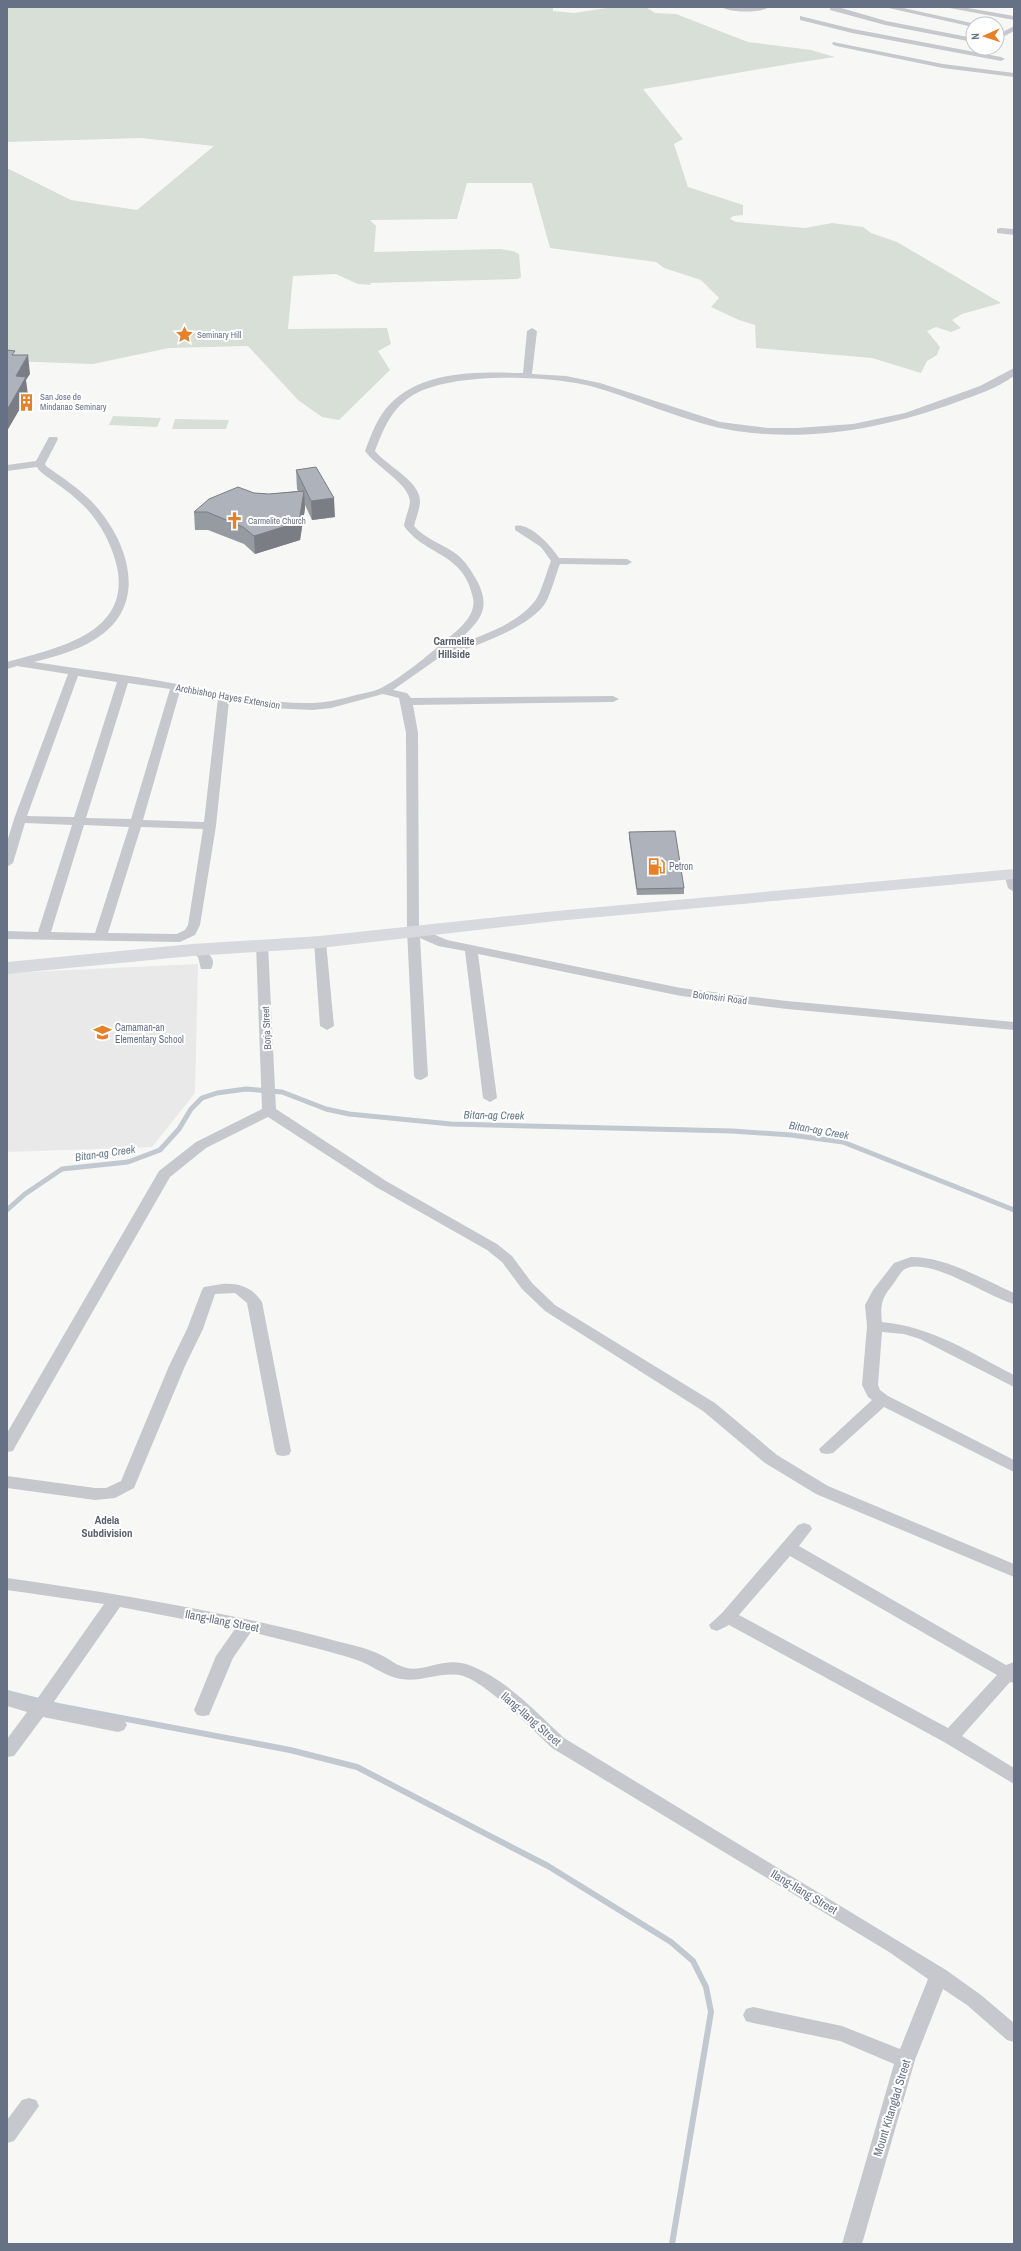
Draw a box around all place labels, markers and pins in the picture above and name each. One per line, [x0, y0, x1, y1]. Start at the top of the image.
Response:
place icon: Seminary Hill [174, 325, 194, 345]
place label: Seminary Hill [197, 329, 242, 341]
place label: San Jose de Mindanao Seminary [40, 391, 107, 413]
building icon: San Jose de Mindanao Seminary [17, 392, 37, 412]
church icon: Carmelite Church [225, 511, 245, 531]
place label: Carmelite Church [248, 515, 306, 527]
fuel station icon: Petron [646, 856, 666, 876]
place label: Petron [669, 860, 693, 873]
place label: Camaman-an Elementary School [115, 1021, 184, 1046]
school or university icon: Camaman-an Elementary School [92, 1023, 112, 1043]

